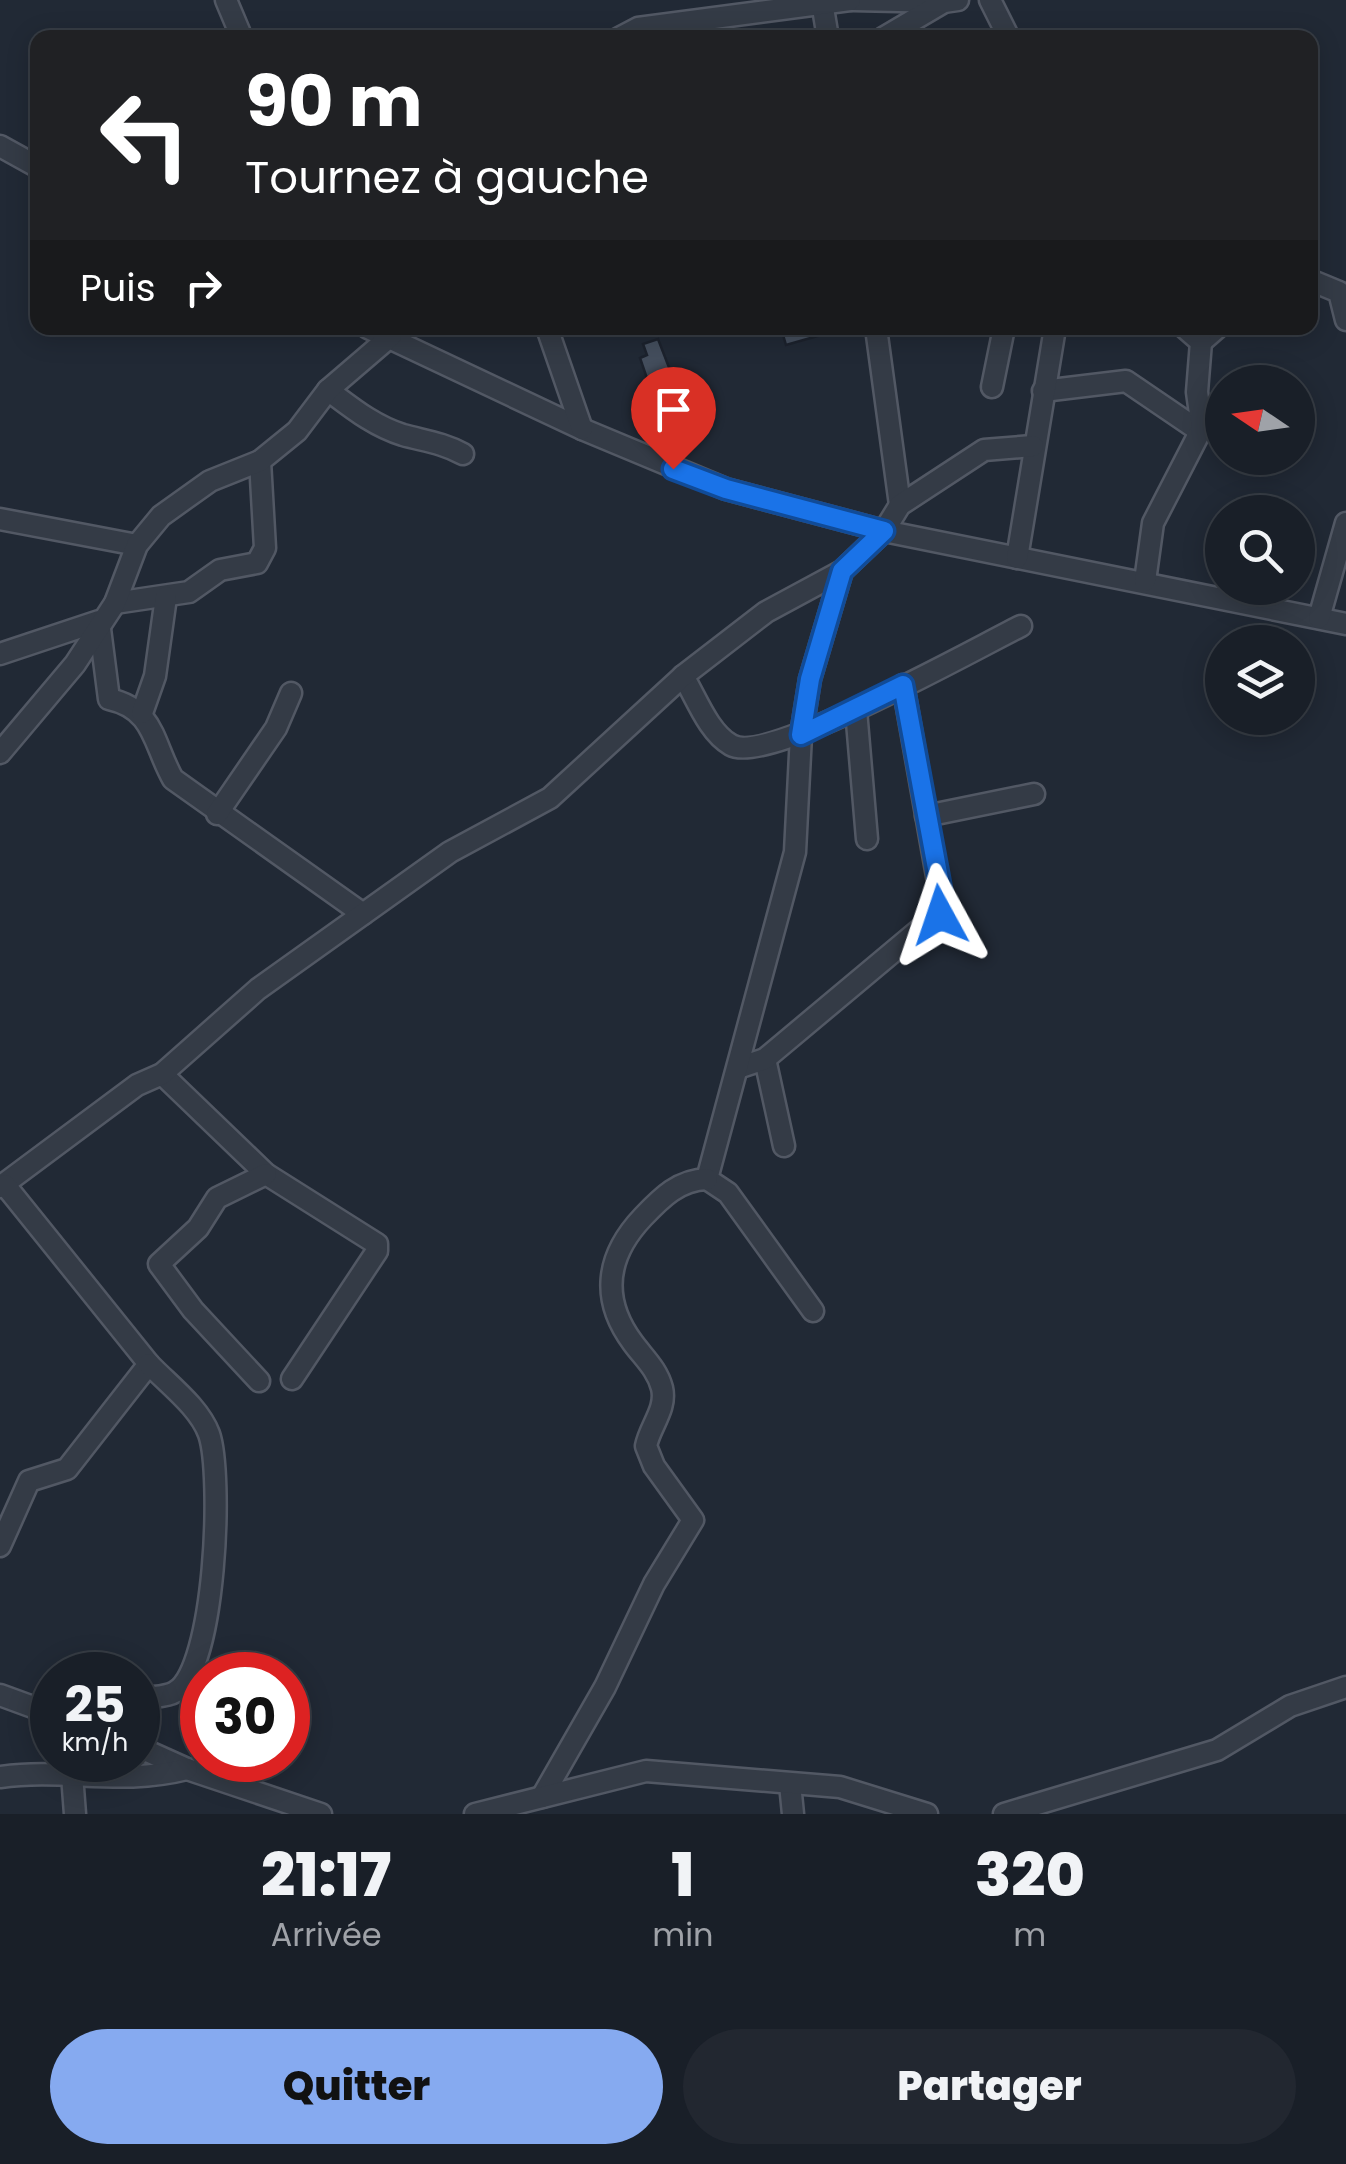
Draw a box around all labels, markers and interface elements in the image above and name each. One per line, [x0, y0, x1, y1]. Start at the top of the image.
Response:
text: 90 m [245, 52, 423, 151]
icon: left [80, 70, 210, 200]
text: Tournez à gauche [245, 146, 649, 209]
icon: right [176, 260, 231, 315]
text: Puis [80, 261, 156, 314]
north arrow [1205, 365, 1315, 475]
map controls [1205, 365, 1315, 735]
pin [631, 367, 716, 470]
icon: arrive [646, 382, 701, 437]
button: search [1205, 495, 1315, 605]
button: layers [1205, 625, 1315, 735]
position arrow [888, 863, 992, 967]
speed limit sign: 30 [180, 1652, 310, 1782]
text: 25 [64, 1669, 126, 1740]
text: km/h [62, 1725, 128, 1760]
text: 21:17 [261, 1833, 391, 1917]
text: 1 [671, 1833, 695, 1917]
text: 320 [975, 1833, 1085, 1917]
text: Arrivée [271, 1912, 382, 1957]
text: min [652, 1912, 714, 1957]
text: m [1013, 1912, 1046, 1957]
button: Quitter [50, 2029, 663, 2144]
button: Partager [683, 2029, 1296, 2144]

